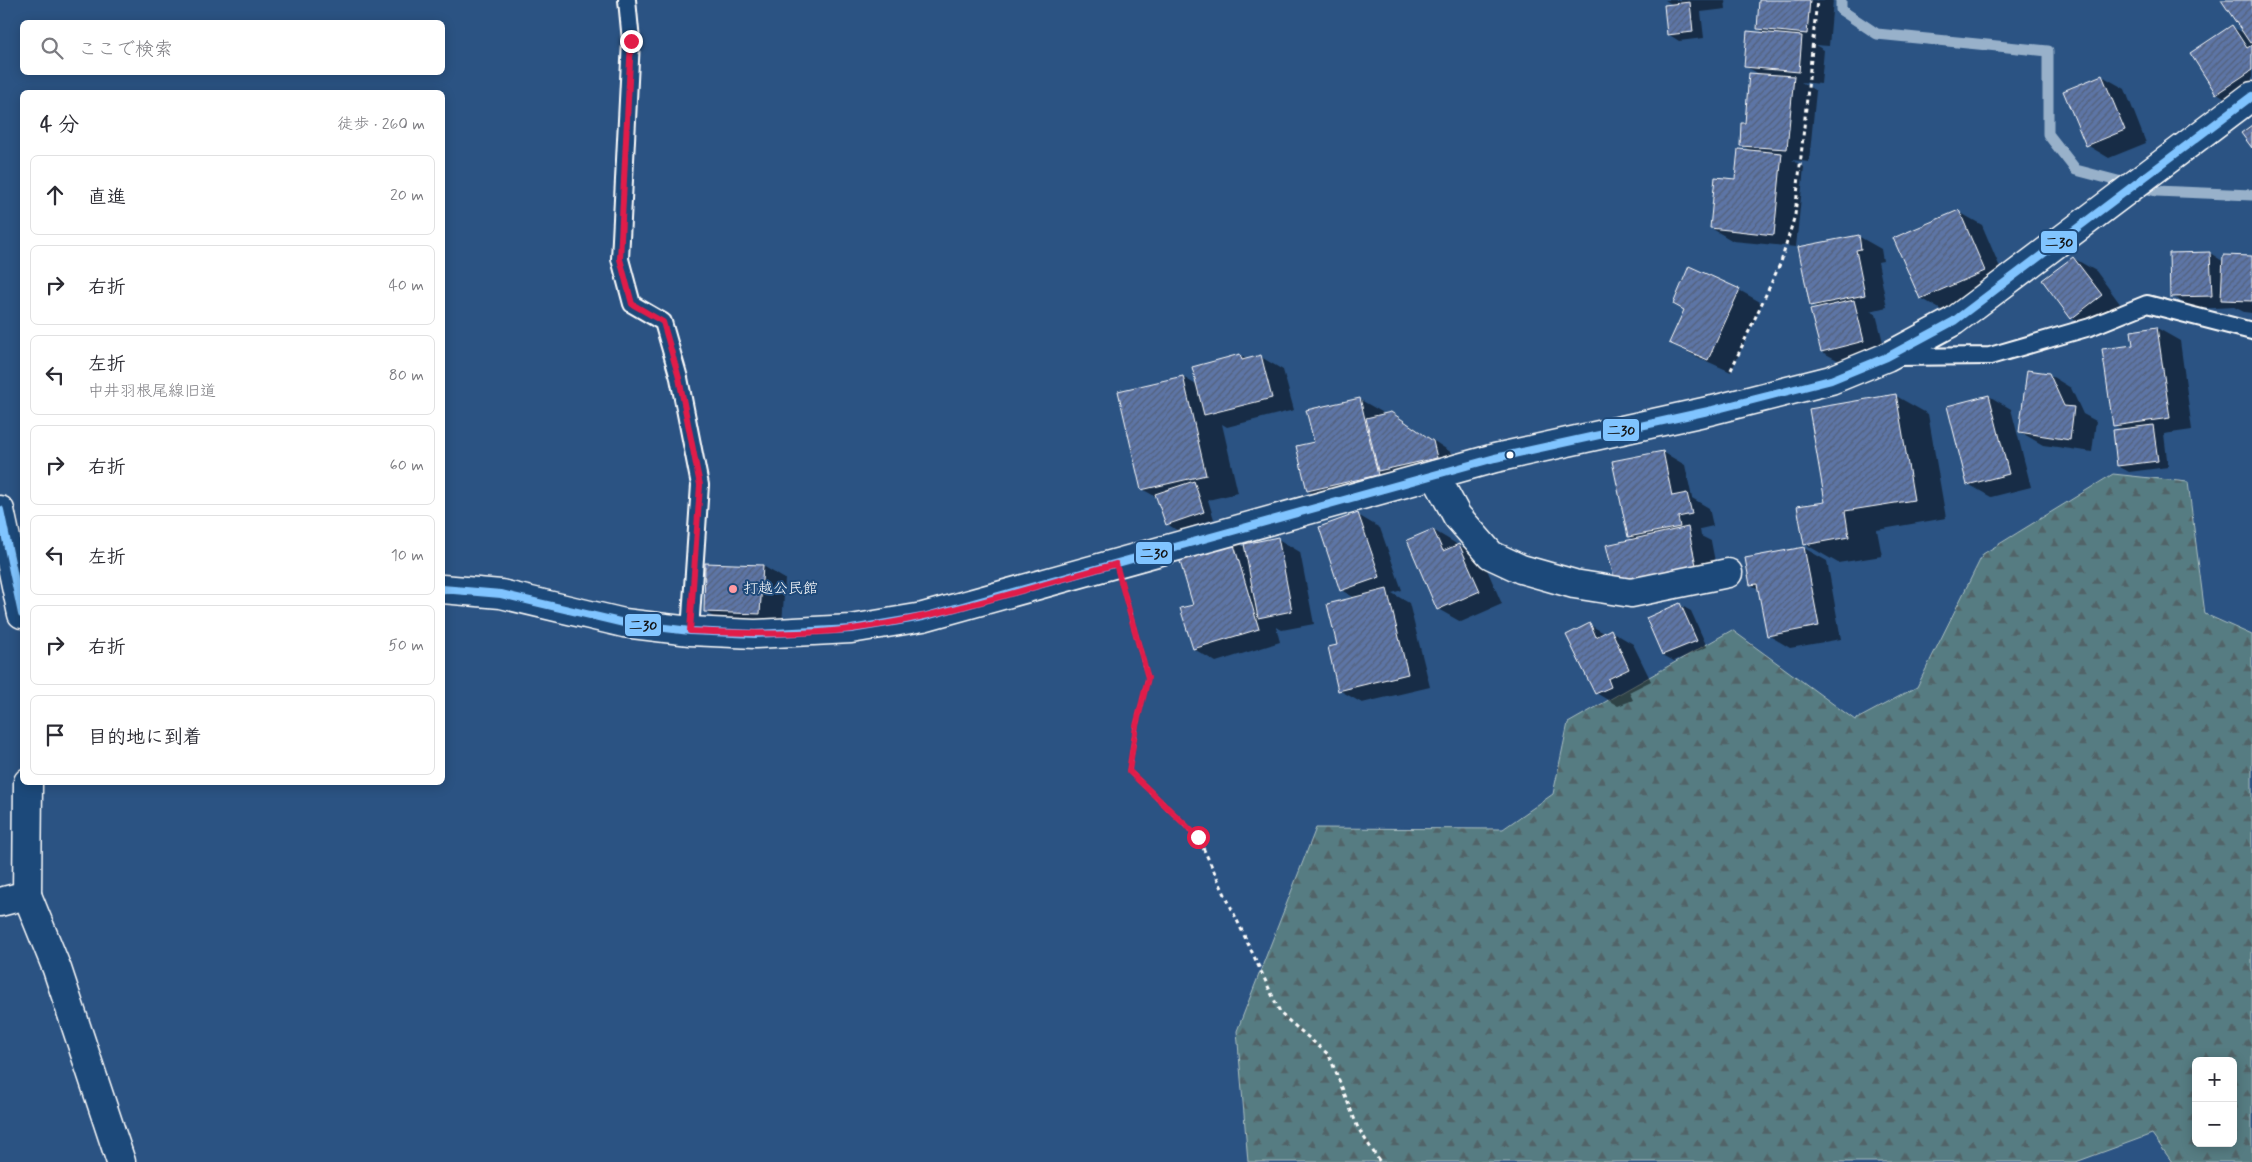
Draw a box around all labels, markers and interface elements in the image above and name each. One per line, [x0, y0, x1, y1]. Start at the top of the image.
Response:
search box [20, 20, 445, 75]
route end [620, 30, 643, 53]
icon: search [38, 34, 66, 62]
text: ここで検索 [78, 37, 173, 62]
text: 4 分 [40, 111, 79, 139]
text: 徒歩 · 260 m [337, 114, 425, 135]
icon: ahead [41, 181, 69, 209]
text: 直進 [88, 185, 126, 210]
text: 20 m [390, 185, 424, 206]
line badge: 二30 [2040, 230, 2078, 254]
text: 二30 [2045, 234, 2073, 252]
icon: right [41, 271, 69, 299]
text: 右折 [88, 275, 126, 300]
text: 40 m [388, 275, 424, 296]
text: 左折 [88, 352, 126, 377]
icon: left [41, 361, 69, 389]
text: 80 m [389, 365, 424, 386]
text: 中井羽根尾線旧道 [88, 381, 216, 402]
line badge: 二30 [1602, 418, 1640, 442]
text: 二30 [1607, 422, 1635, 440]
unlabelled marker [1505, 450, 1515, 460]
icon: right [41, 451, 69, 479]
text: 右折 [88, 455, 126, 480]
text: 60 m [390, 455, 424, 476]
icon: left [41, 541, 69, 569]
line badge: 二30 [1135, 541, 1173, 565]
text: 左折 [88, 545, 126, 570]
text: 10 m [391, 545, 424, 566]
text: 二30 [1140, 545, 1168, 563]
place label: 打越公民館 [743, 579, 818, 599]
marker: 打越公民館 [727, 583, 739, 595]
line badge: 二30 [624, 613, 662, 637]
text: 二30 [629, 617, 657, 635]
icon: right [41, 631, 69, 659]
text: 右折 [88, 635, 126, 660]
text: 50 m [388, 635, 424, 656]
icon: arrive [41, 721, 69, 749]
text: 目的地に到着 [88, 725, 202, 750]
route start [1187, 826, 1210, 849]
map controls [2192, 1057, 2237, 1147]
button: + [2192, 1057, 2237, 1102]
button: − [2192, 1102, 2237, 1147]

